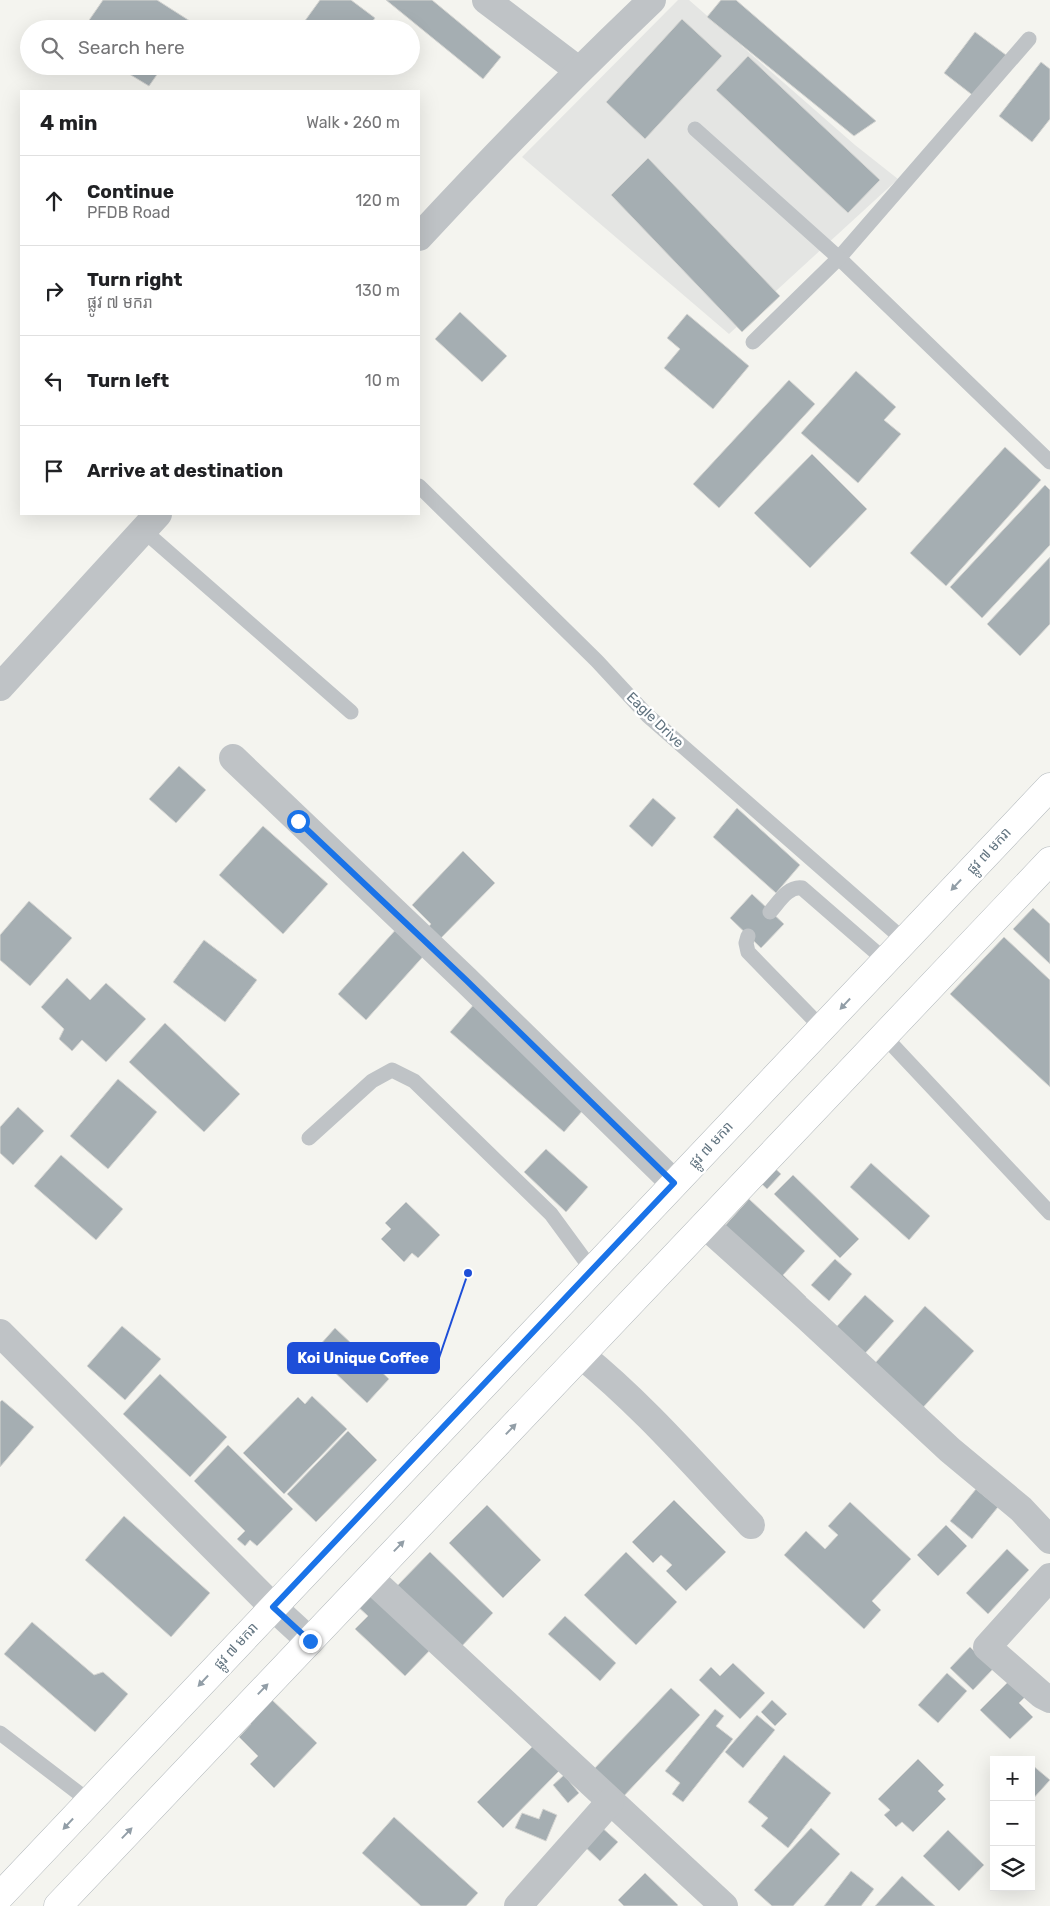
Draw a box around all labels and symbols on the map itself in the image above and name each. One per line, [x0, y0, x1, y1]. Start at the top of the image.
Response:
street label: Eagle Drive [623, 689, 687, 752]
route start [287, 810, 310, 833]
street label: ផ្លូវ ៧ មករា [963, 824, 1017, 880]
one-way arrow [950, 879, 962, 891]
one-way arrow [839, 997, 851, 1009]
street label: ផ្លូវ ៧ មករា [685, 1118, 739, 1174]
callout: Koi Unique Coffee [288, 1343, 439, 1373]
text: Koi Unique Coffee [297, 1349, 429, 1367]
one-way arrow [505, 1423, 517, 1435]
one-way arrow [393, 1541, 405, 1553]
street label: ផ្លូវ ៧ មករា [210, 1619, 264, 1675]
route end [299, 1630, 322, 1653]
one-way arrow [197, 1674, 209, 1686]
one-way arrow [257, 1684, 269, 1696]
one-way arrow [62, 1818, 74, 1830]
one-way arrow [121, 1827, 133, 1839]

